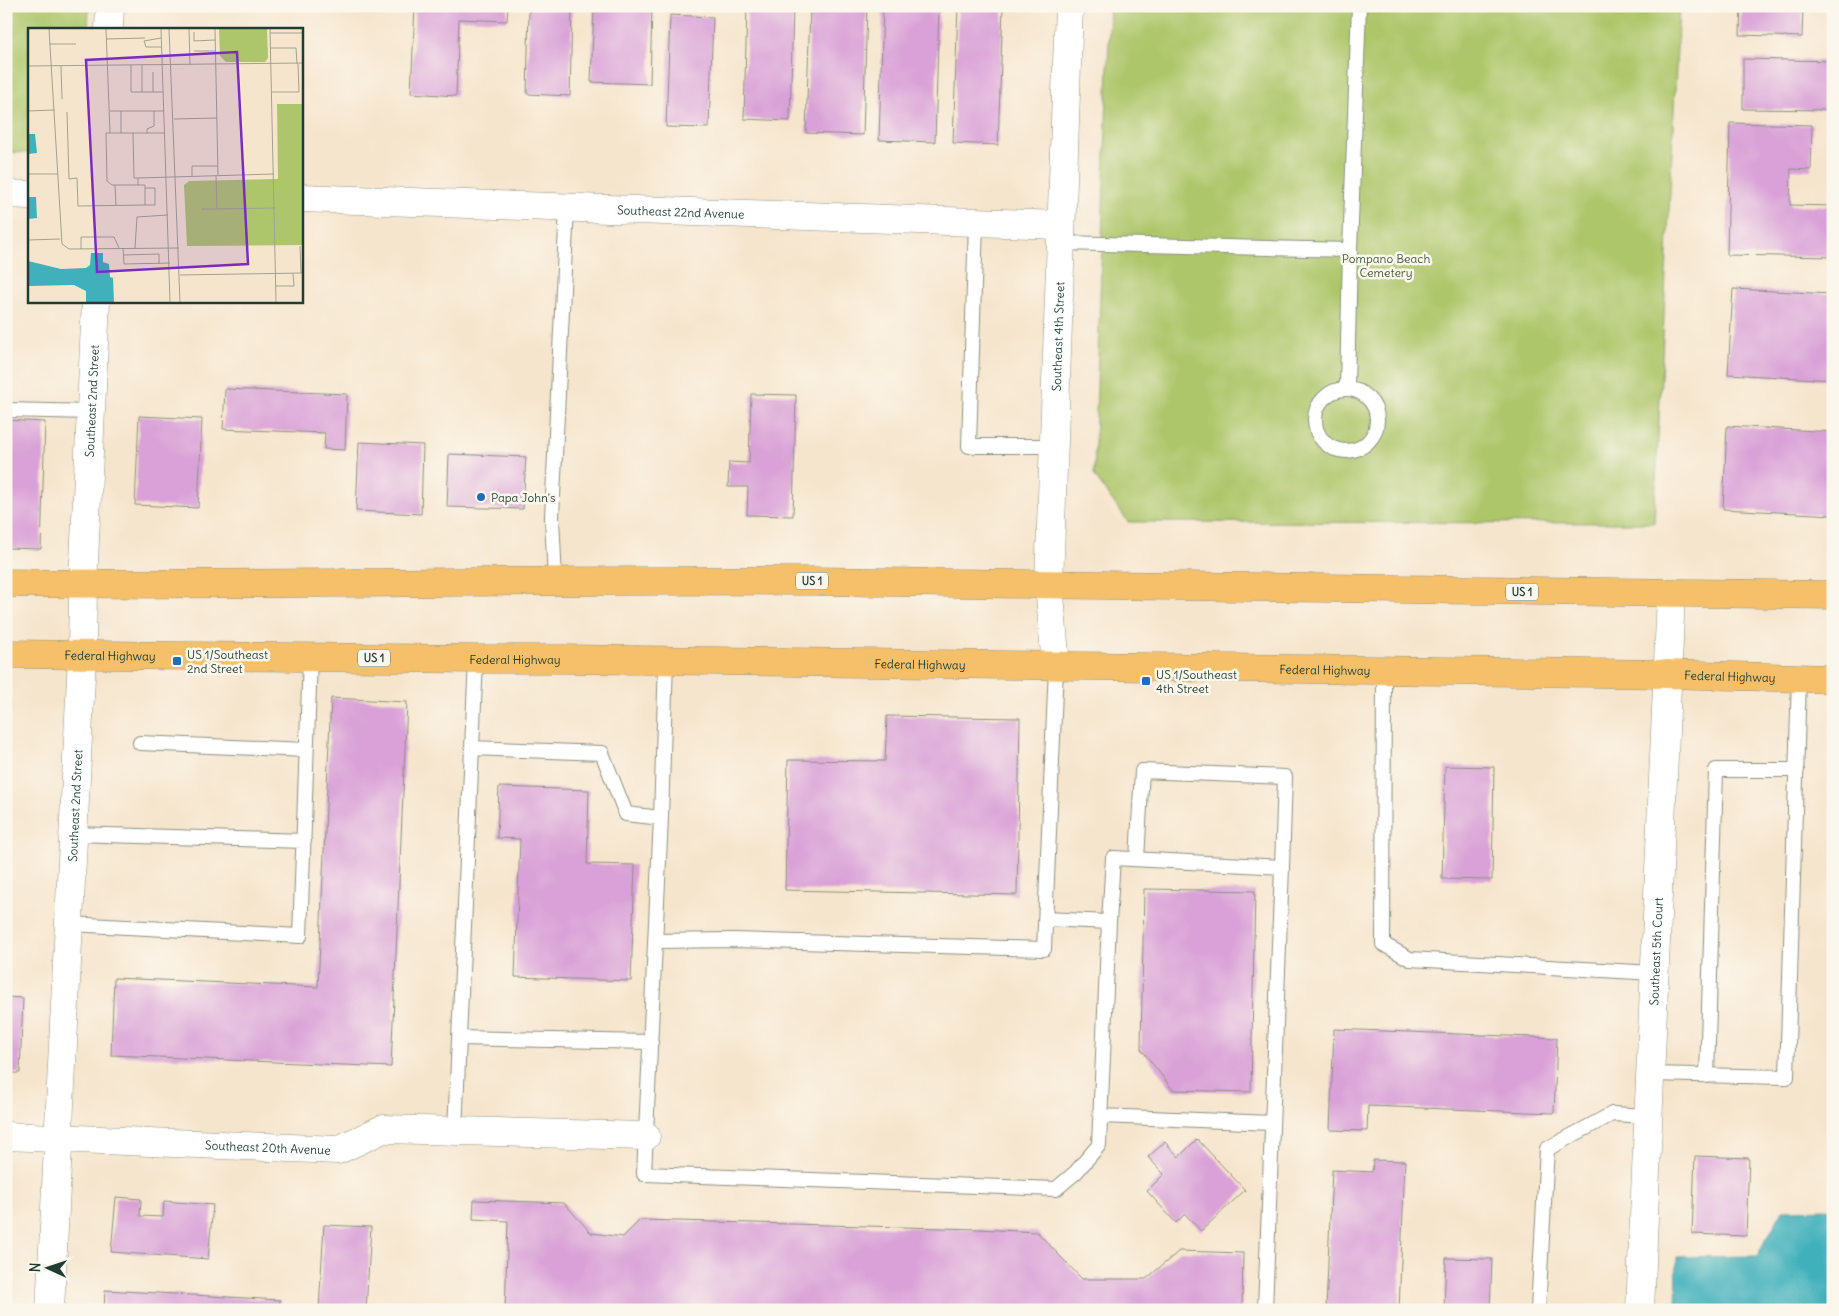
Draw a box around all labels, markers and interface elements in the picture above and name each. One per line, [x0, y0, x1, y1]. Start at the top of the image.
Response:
inset map [28, 28, 302, 302]
street label: Southeast 22nd Avenue [617, 202, 745, 221]
park label: Pompano Beach Cemetery [1342, 251, 1430, 280]
street label: Southeast 4th Street [1048, 281, 1067, 392]
street label: Southeast 2nd Street [81, 344, 101, 458]
place label: Papa John's [491, 490, 556, 505]
marker: Papa John's [475, 491, 487, 503]
road number: US 1 [796, 572, 828, 590]
road number: US 1 [1506, 584, 1538, 600]
street label: Federal Highway [64, 647, 156, 663]
place label: US 1/Southeast 2nd Street [187, 647, 268, 676]
road number: US 1 [358, 650, 390, 666]
street label: Federal Highway [469, 651, 561, 667]
marker: US 1/Southeast 2nd Street [171, 655, 183, 667]
street label: Federal Highway [874, 656, 966, 672]
street label: Federal Highway [1279, 661, 1371, 677]
place label: US 1/Southeast 4th Street [1156, 667, 1237, 696]
street label: Federal Highway [1684, 667, 1776, 685]
marker: US 1/Southeast 4th Street [1140, 675, 1152, 687]
street label: Southeast 2nd Street [64, 749, 85, 862]
street label: Southeast 5th Court [1646, 897, 1665, 1006]
street label: Southeast 20th Avenue [205, 1137, 331, 1157]
north arrow [22, 1244, 72, 1294]
text: N [26, 1262, 44, 1273]

